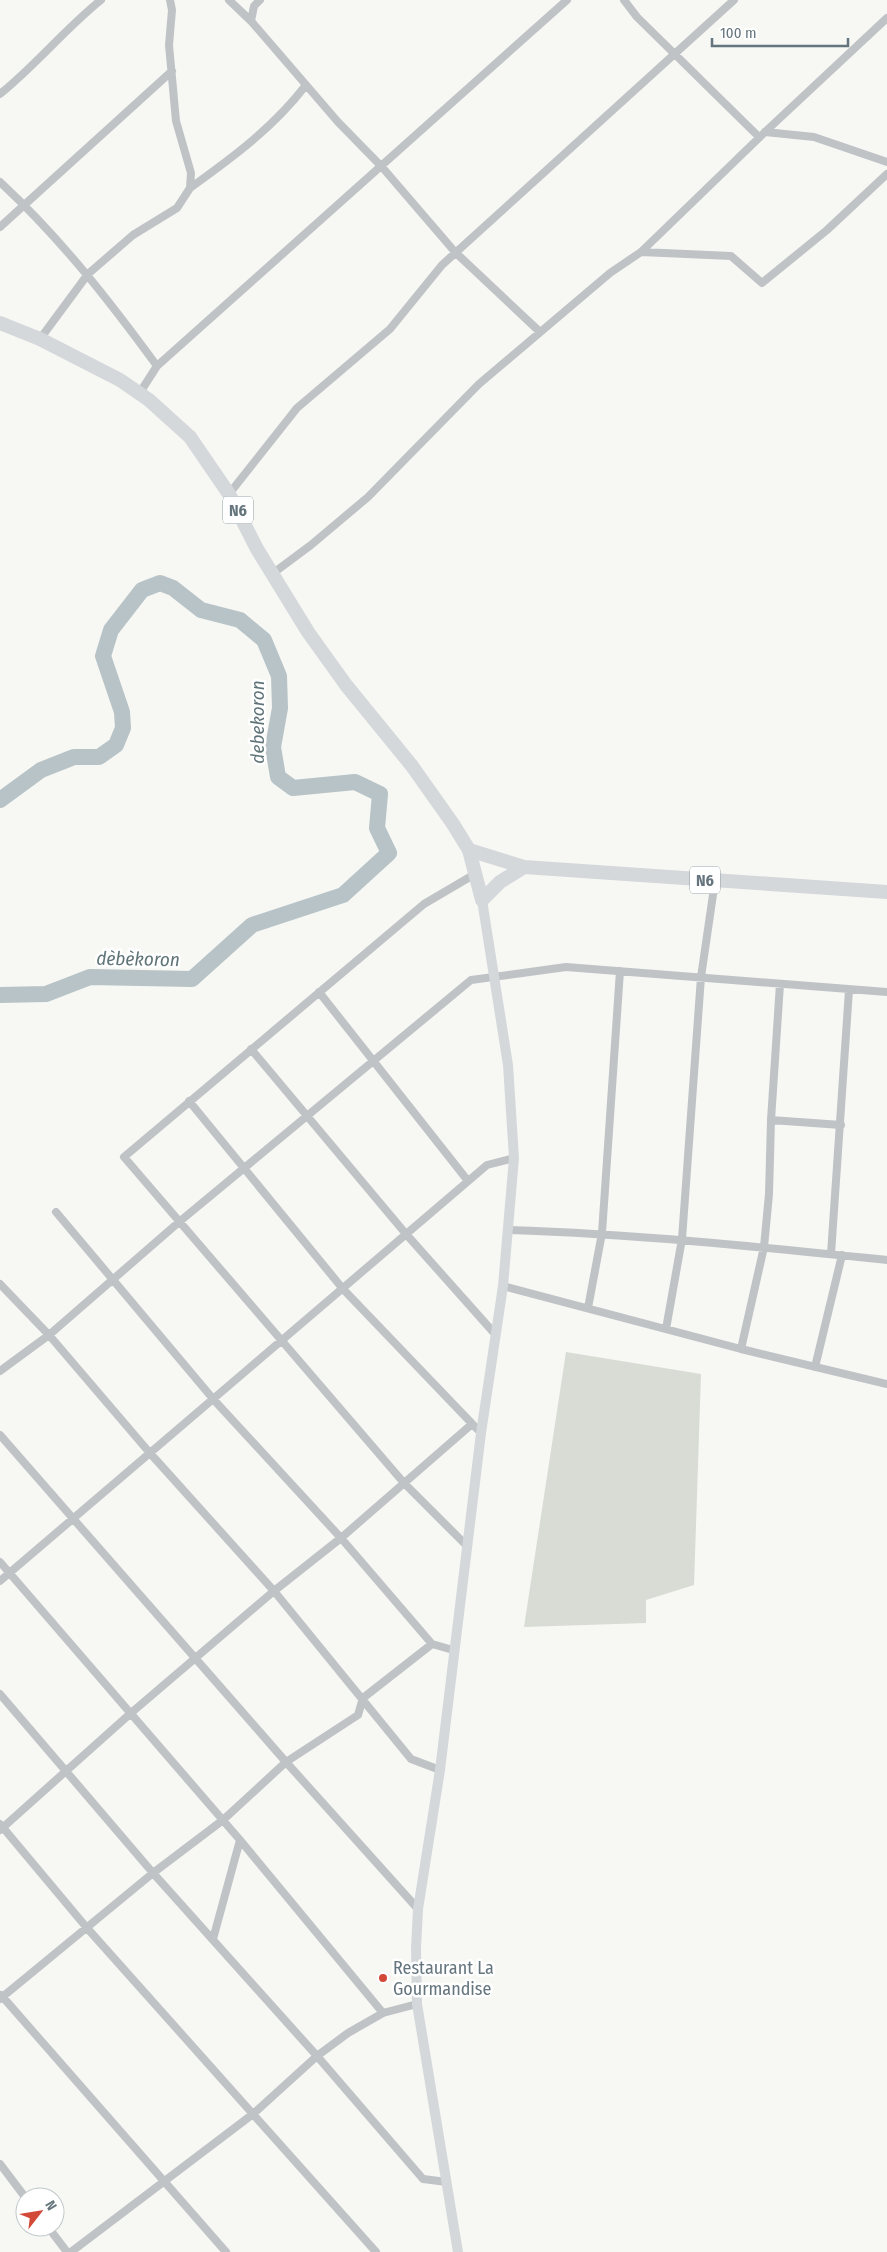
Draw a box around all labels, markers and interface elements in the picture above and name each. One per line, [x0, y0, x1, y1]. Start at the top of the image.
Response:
scale bar [712, 15, 848, 47]
text: 100 m [720, 24, 757, 42]
road number: N6 [223, 496, 253, 524]
water label: debekoron [246, 680, 269, 764]
road number: N6 [690, 866, 720, 894]
water label: dèbèkoron [96, 947, 180, 971]
place label: Restaurant La Gourmandise [393, 1957, 494, 2000]
marker: Restaurant La Gourmandise [377, 1972, 389, 1984]
north arrow [15, 2187, 65, 2237]
text: N [41, 2198, 60, 2214]

